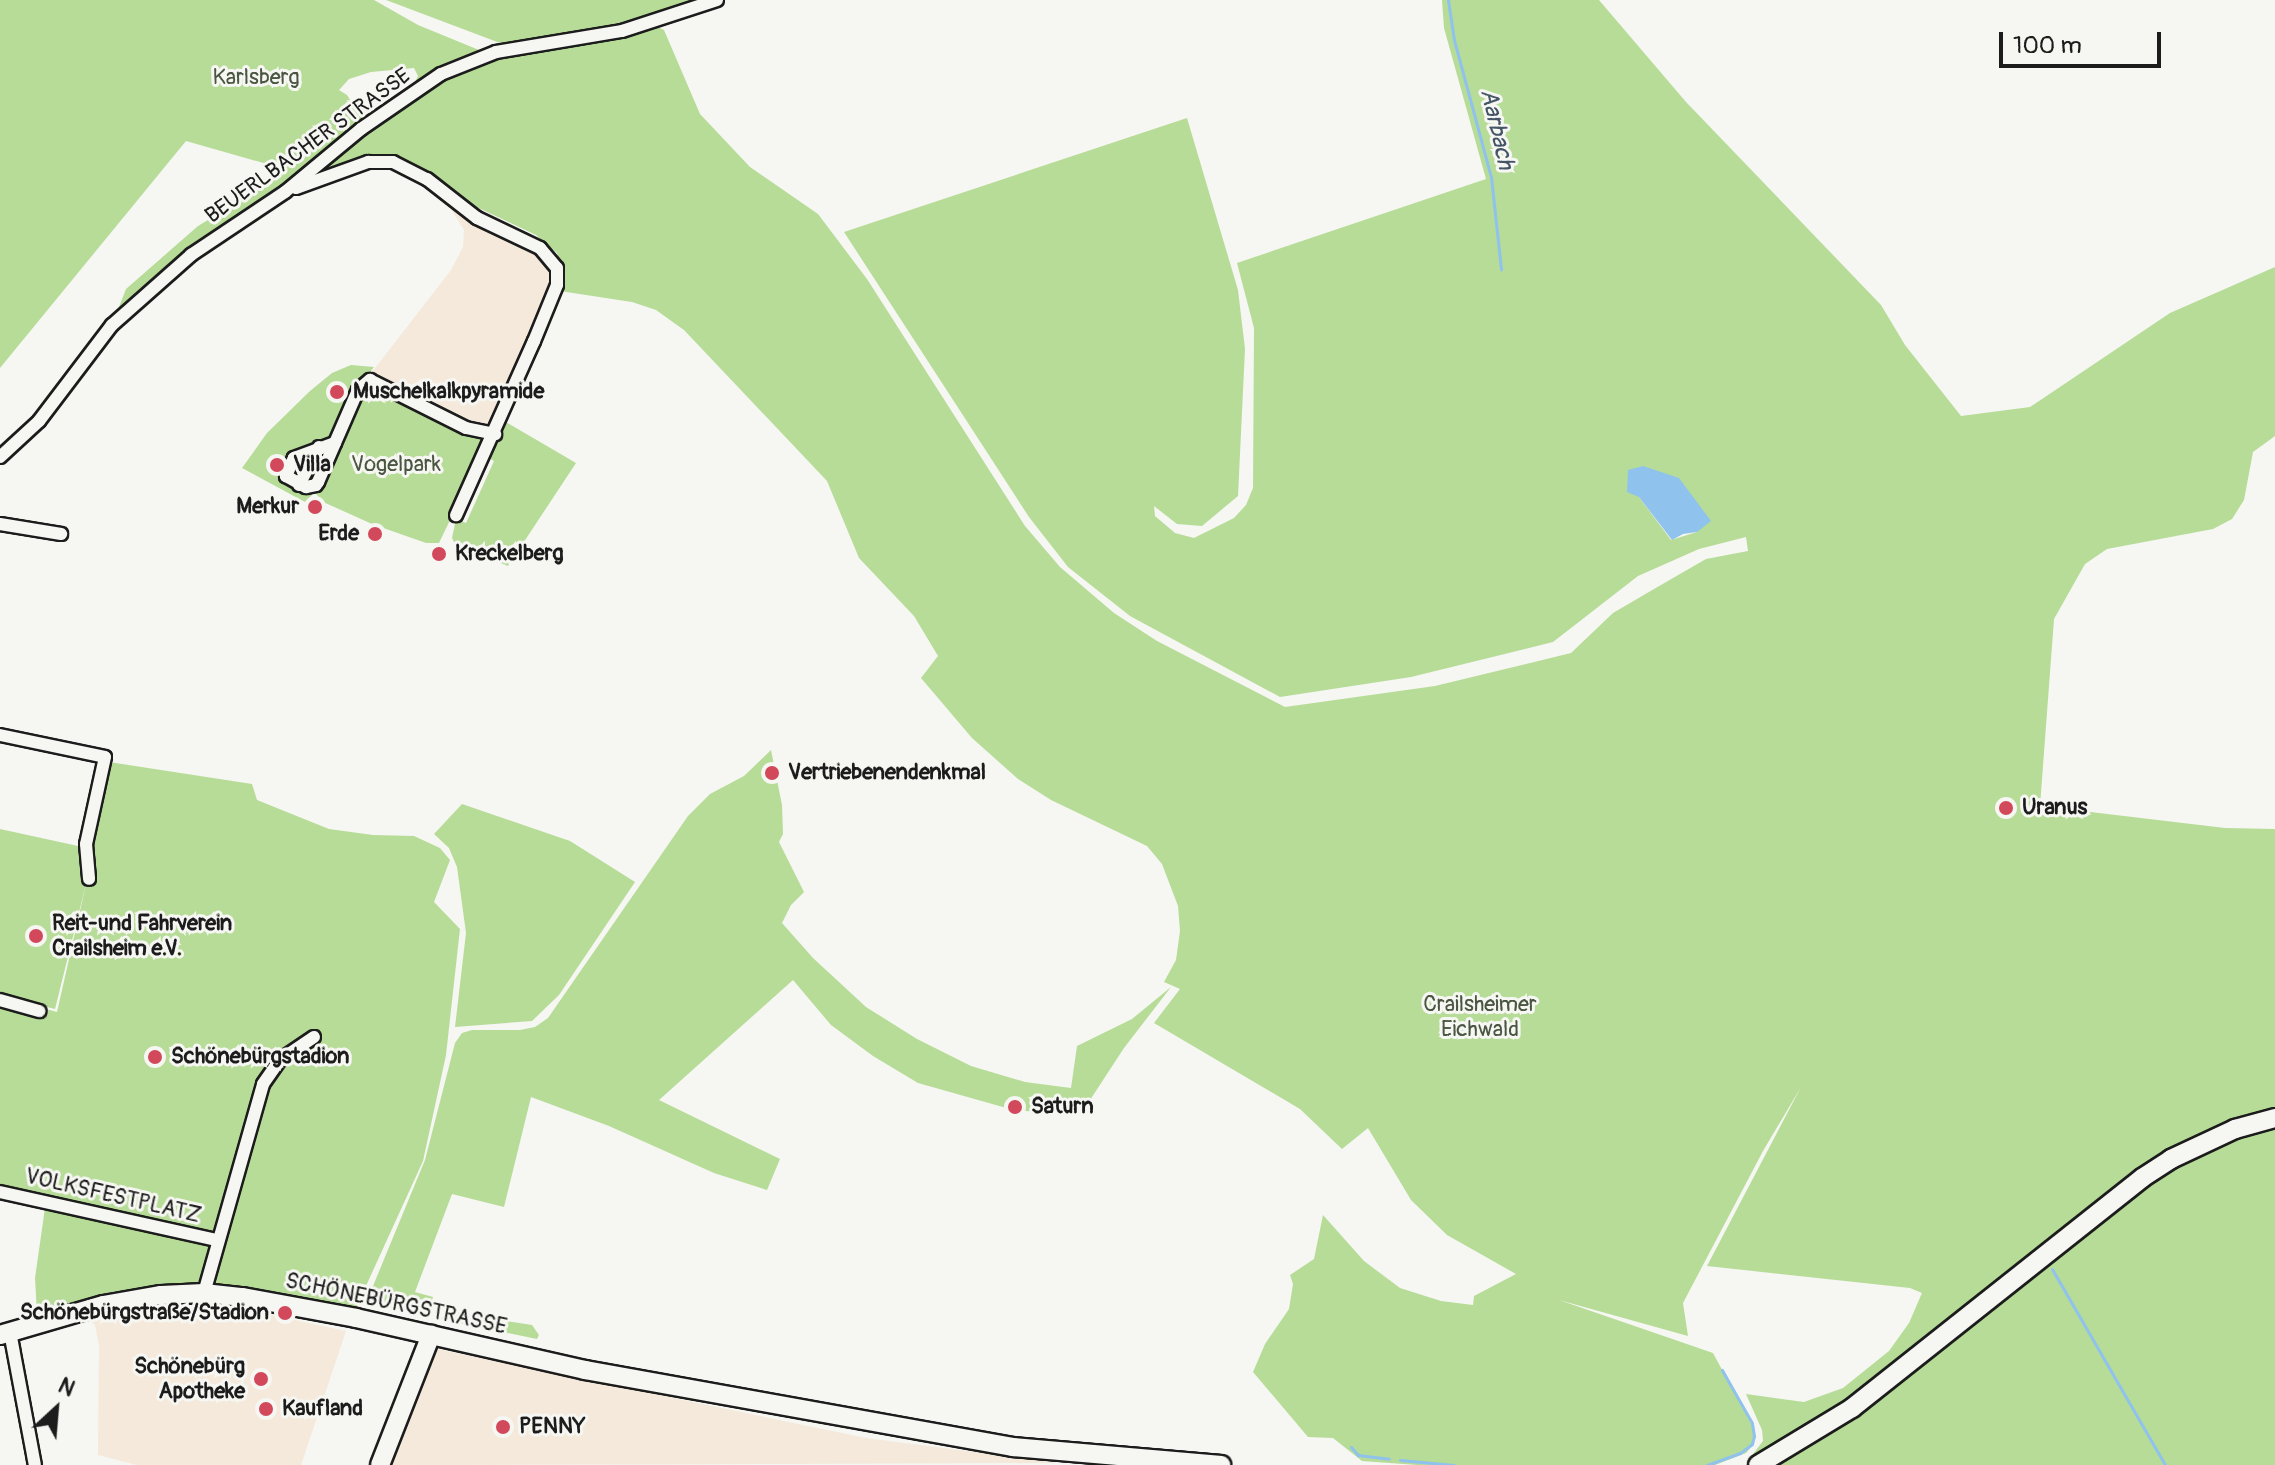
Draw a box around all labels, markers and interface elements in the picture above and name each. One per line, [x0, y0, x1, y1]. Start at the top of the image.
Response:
scale bar [2003, 16, 2165, 66]
text: 100 m [2013, 31, 2082, 60]
street label: BEUERLBACHER STRASSE [200, 63, 416, 229]
park label: Karlsberg [213, 65, 299, 91]
water label: Aarbach [1474, 86, 1520, 172]
place label: Muschelkalkpyramide [353, 379, 544, 405]
marker: Muschelkalkpyramide [328, 383, 346, 401]
place label: Villa [293, 452, 331, 478]
park label: Vogelpark [351, 452, 441, 478]
marker: Villa [268, 456, 286, 474]
place label: Merkur [236, 494, 299, 520]
marker: Merkur [306, 498, 324, 516]
place label: Erde [318, 521, 359, 547]
marker: Erde [366, 525, 384, 543]
place label: Kreckelberg [455, 541, 564, 567]
marker: Kreckelberg [430, 545, 448, 563]
place label: Vertriebenendenkmal [788, 760, 986, 786]
marker: Vertriebenendenkmal [763, 764, 781, 782]
place label: Uranus [2022, 795, 2087, 821]
marker: Uranus [1997, 799, 2015, 817]
place label: Reit-und Fahrverein Crailsheim e.V. [52, 910, 232, 962]
marker: Reit-und Fahrverein Crailsheim e.V. [27, 927, 45, 945]
park label: Crailsheimer Eichwald [1423, 991, 1537, 1042]
place label: Schönebürgstadion [171, 1044, 349, 1070]
marker: Schönebürgstadion [146, 1048, 164, 1066]
place label: Saturn [1031, 1094, 1094, 1120]
marker: Saturn [1006, 1098, 1024, 1116]
street label: VOLKSFESTPLATZ [23, 1163, 203, 1229]
street label: SCHÖNEBÜRGSTRASSE [283, 1268, 509, 1340]
place label: Schönebürgstraße/Stadion [20, 1300, 269, 1326]
marker: Schönebürgstraße/Stadion [276, 1304, 294, 1322]
place label: Schönebürg Apotheke [134, 1353, 245, 1404]
north arrow [16, 1369, 96, 1449]
marker: Schönebürg Apotheke [252, 1370, 270, 1388]
text: N [54, 1372, 79, 1403]
place label: Kaufland [282, 1396, 363, 1422]
marker: Kaufland [257, 1400, 275, 1418]
place label: PENNY [519, 1414, 586, 1440]
marker: PENNY [494, 1418, 512, 1436]

